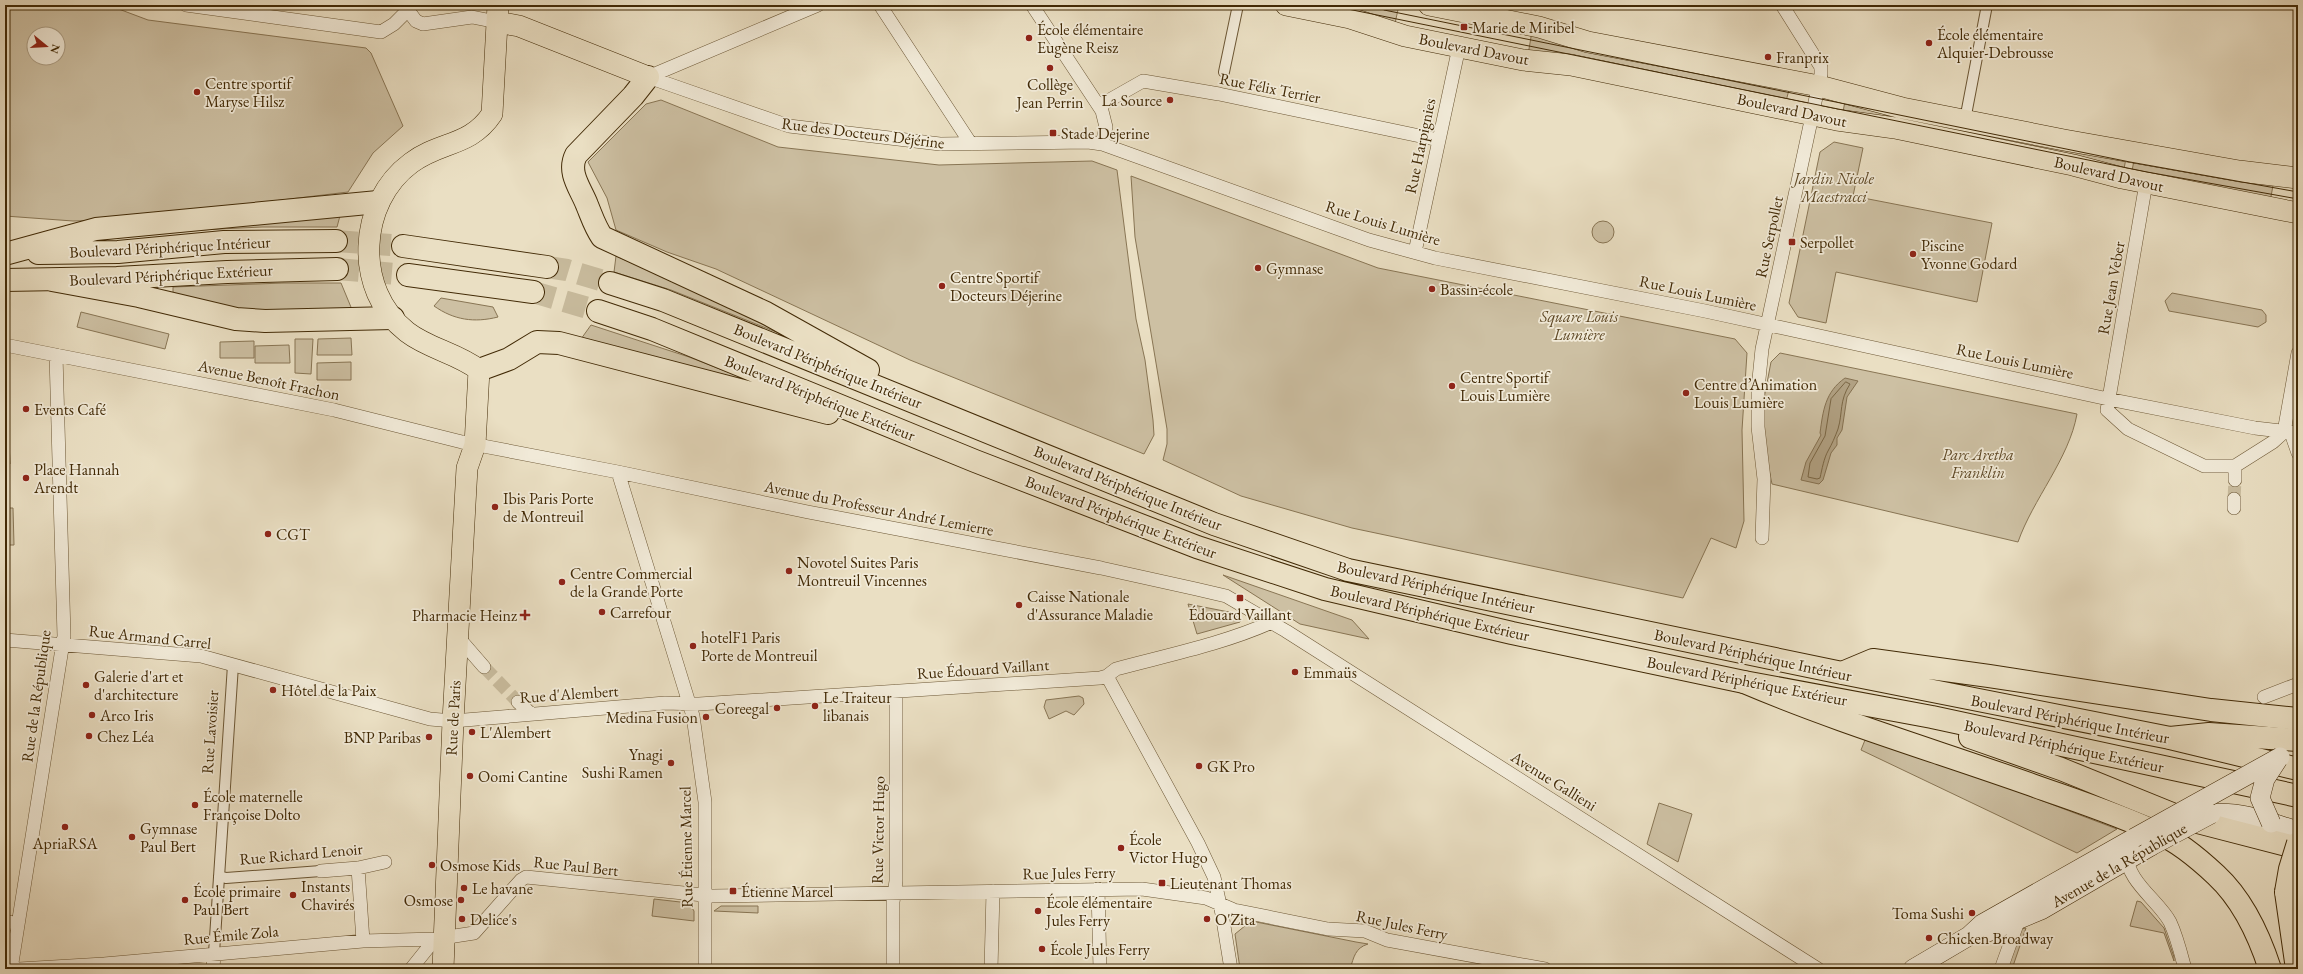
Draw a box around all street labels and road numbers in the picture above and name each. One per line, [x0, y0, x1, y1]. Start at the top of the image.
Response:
street label: Boulevard Davout [1417, 28, 1531, 70]
street label: Rue Félix Terrier [1218, 68, 1323, 108]
street label: Boulevard Davout [1735, 88, 1849, 132]
street label: Rue Harpignies [1400, 96, 1440, 196]
street label: Rue des Docteurs Déjérine [780, 113, 946, 153]
street label: Boulevard Davout [2052, 151, 2166, 197]
street label: Rue Serpollet [1750, 194, 1788, 280]
street label: Rue Louis Lumière [1323, 196, 1443, 250]
street label: Boulevard Périphérique Intérieur [69, 231, 272, 263]
street label: Rue Jean Veber [2092, 239, 2130, 336]
street label: Boulevard Périphérique Extérieur [69, 259, 274, 291]
street label: Rue Louis Lumière [1638, 270, 1758, 316]
street label: Boulevard Périphérique Intérieur [731, 318, 926, 414]
street label: Rue Louis Lumière [1955, 338, 2075, 384]
street label: Boulevard Périphérique Extérieur [722, 350, 919, 446]
street label: Avenue Benoît Frachon [195, 355, 342, 405]
street label: Boulevard Périphérique Intérieur [1031, 440, 1226, 536]
street label: Boulevard Périphérique Extérieur [1022, 471, 1220, 564]
street label: Avenue du Professeur André Lemierre [762, 475, 995, 541]
street label: Boulevard Périphérique Intérieur [1335, 556, 1537, 618]
street label: Boulevard Périphérique Extérieur [1328, 580, 1532, 646]
street label: Rue Armand Carrel [88, 620, 212, 654]
street label: Boulevard Périphérique Intérieur [1652, 624, 1854, 686]
street label: Rue de la République [16, 628, 56, 764]
street label: Boulevard Périphérique Extérieur [1645, 651, 1850, 711]
street label: Rue Édouard Vaillant [916, 654, 1050, 684]
street label: Rue de Paris [441, 680, 465, 756]
street label: Rue d'Alembert [519, 680, 619, 708]
street label: Rue Lavoisier [197, 689, 223, 775]
street label: Boulevard Périphérique Intérieur [1969, 689, 2172, 749]
street label: Boulevard Périphérique Extérieur [1962, 715, 2166, 778]
street label: Avenue Gallieni [1506, 746, 1601, 816]
street label: Rue Victor Hugo [867, 776, 889, 884]
street label: Rue Étienne Marcel [674, 786, 698, 908]
street label: Avenue de la République [2047, 818, 2191, 913]
street label: Rue Richard Lenoir [239, 838, 364, 870]
street label: Rue Paul Bert [533, 851, 619, 881]
street label: Rue Jules Ferry [1022, 862, 1117, 884]
street label: Rue Jules Ferry [1354, 905, 1451, 945]
street label: Rue Émile Zola [183, 920, 280, 950]

